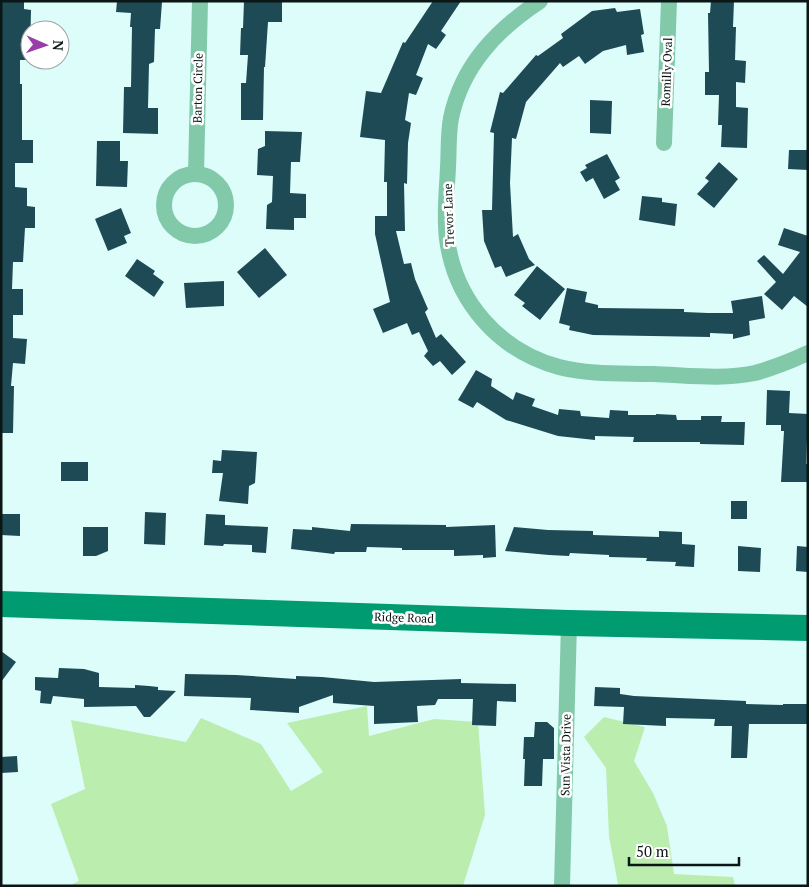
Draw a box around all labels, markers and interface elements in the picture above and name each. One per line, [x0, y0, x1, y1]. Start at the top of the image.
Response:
north arrow [20, 20, 70, 70]
street label: Romilly Oval [658, 37, 675, 107]
text: N [49, 40, 68, 51]
street label: Barton Circle [189, 53, 206, 123]
street label: Trevor Lane [440, 183, 457, 247]
street label: Ridge Road [374, 609, 435, 626]
street label: Sun Vista Drive [557, 714, 574, 796]
scale bar [629, 834, 739, 866]
text: 50 m [636, 841, 669, 861]

